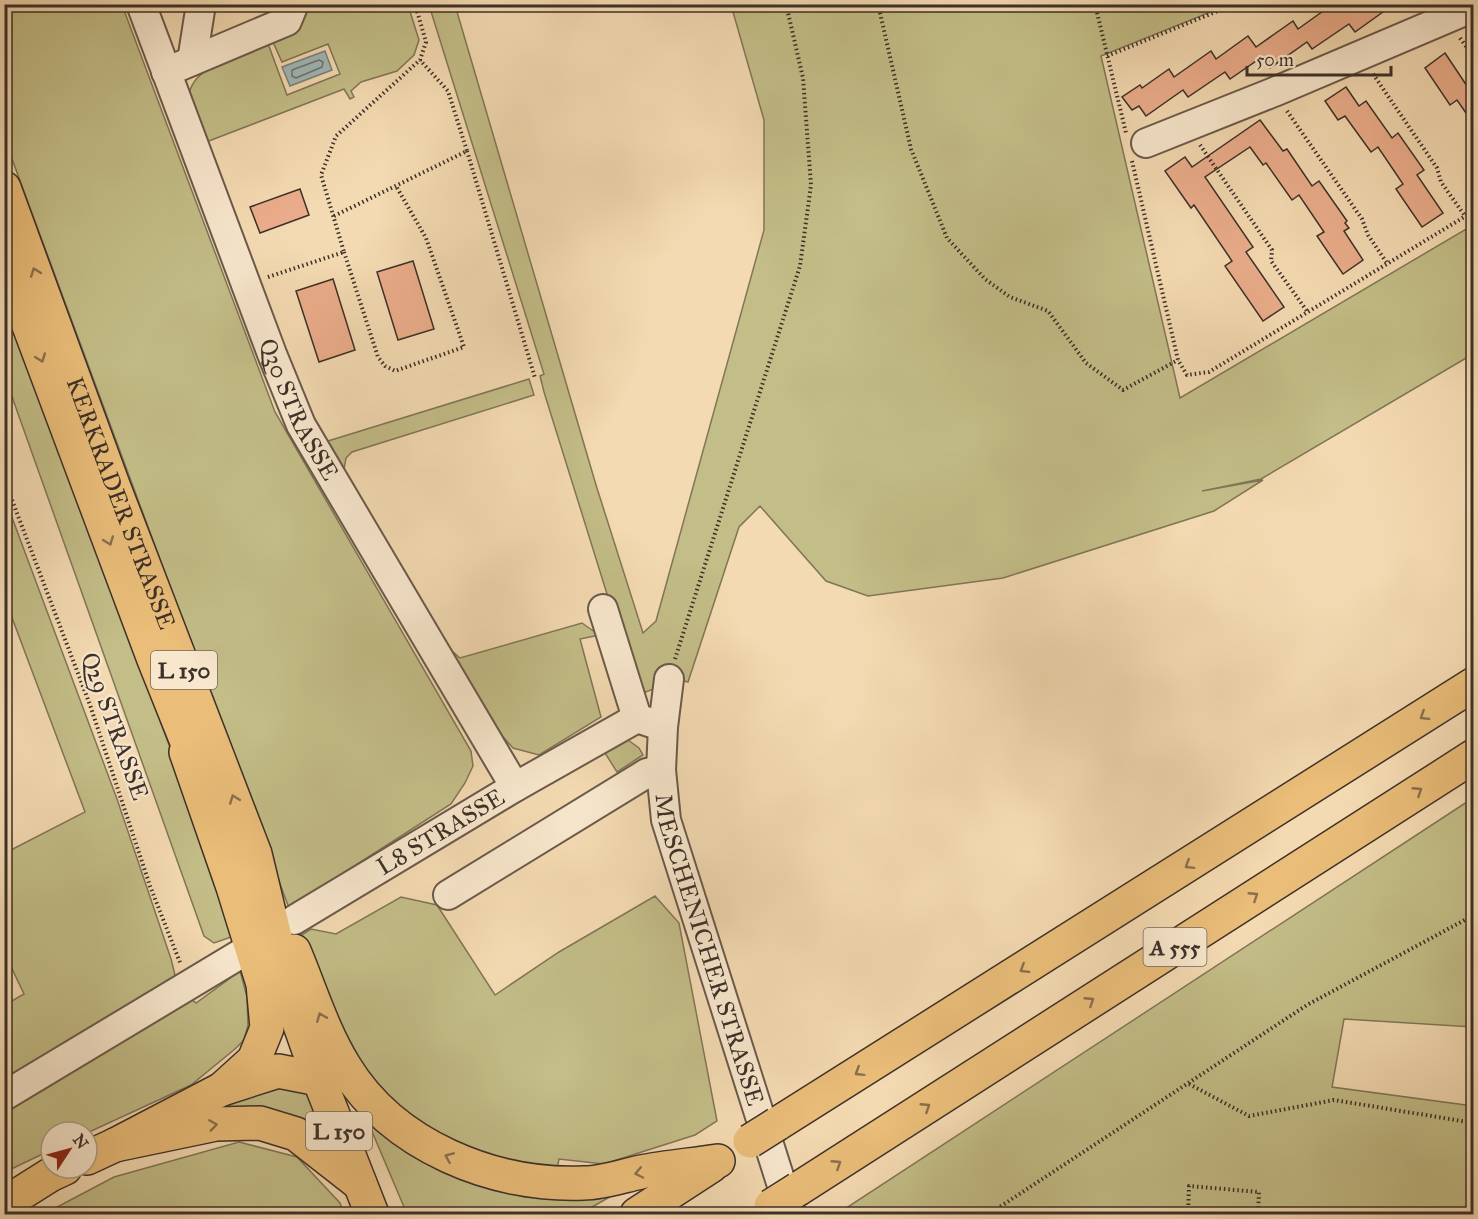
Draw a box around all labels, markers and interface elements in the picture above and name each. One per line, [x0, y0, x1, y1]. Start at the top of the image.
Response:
scale bar [1247, 39, 1391, 77]
text: 50 m [1256, 49, 1294, 71]
one-way arrow [30, 268, 43, 278]
street label: Q30 STRASSE [252, 334, 345, 486]
one-way arrow [34, 352, 47, 363]
street label: KERKRADER STRASSE [60, 373, 182, 633]
one-way arrow [102, 535, 115, 546]
street label: Q29 STRASSE [74, 648, 156, 804]
road number: L 150 [151, 651, 217, 689]
one-way arrow [1420, 708, 1430, 720]
street label: L8 STRASSE [371, 782, 510, 882]
one-way arrow [1412, 787, 1423, 798]
street label: MESCHENICHER STRASSE [648, 792, 771, 1109]
one-way arrow [228, 794, 241, 805]
one-way arrow [1185, 857, 1195, 869]
one-way arrow [1247, 892, 1258, 903]
road number: A 555 [1144, 928, 1206, 966]
one-way arrow [1020, 961, 1030, 973]
one-way arrow [1084, 997, 1094, 1009]
one-way arrow [316, 1012, 328, 1023]
one-way arrow [855, 1065, 865, 1077]
one-way arrow [920, 1102, 930, 1114]
road number: L 150 [306, 1112, 372, 1150]
north arrow [39, 1120, 99, 1180]
one-way arrow [209, 1120, 218, 1132]
text: N [69, 1130, 93, 1153]
one-way arrow [445, 1152, 456, 1164]
one-way arrow [831, 1159, 841, 1171]
one-way arrow [635, 1166, 645, 1179]

